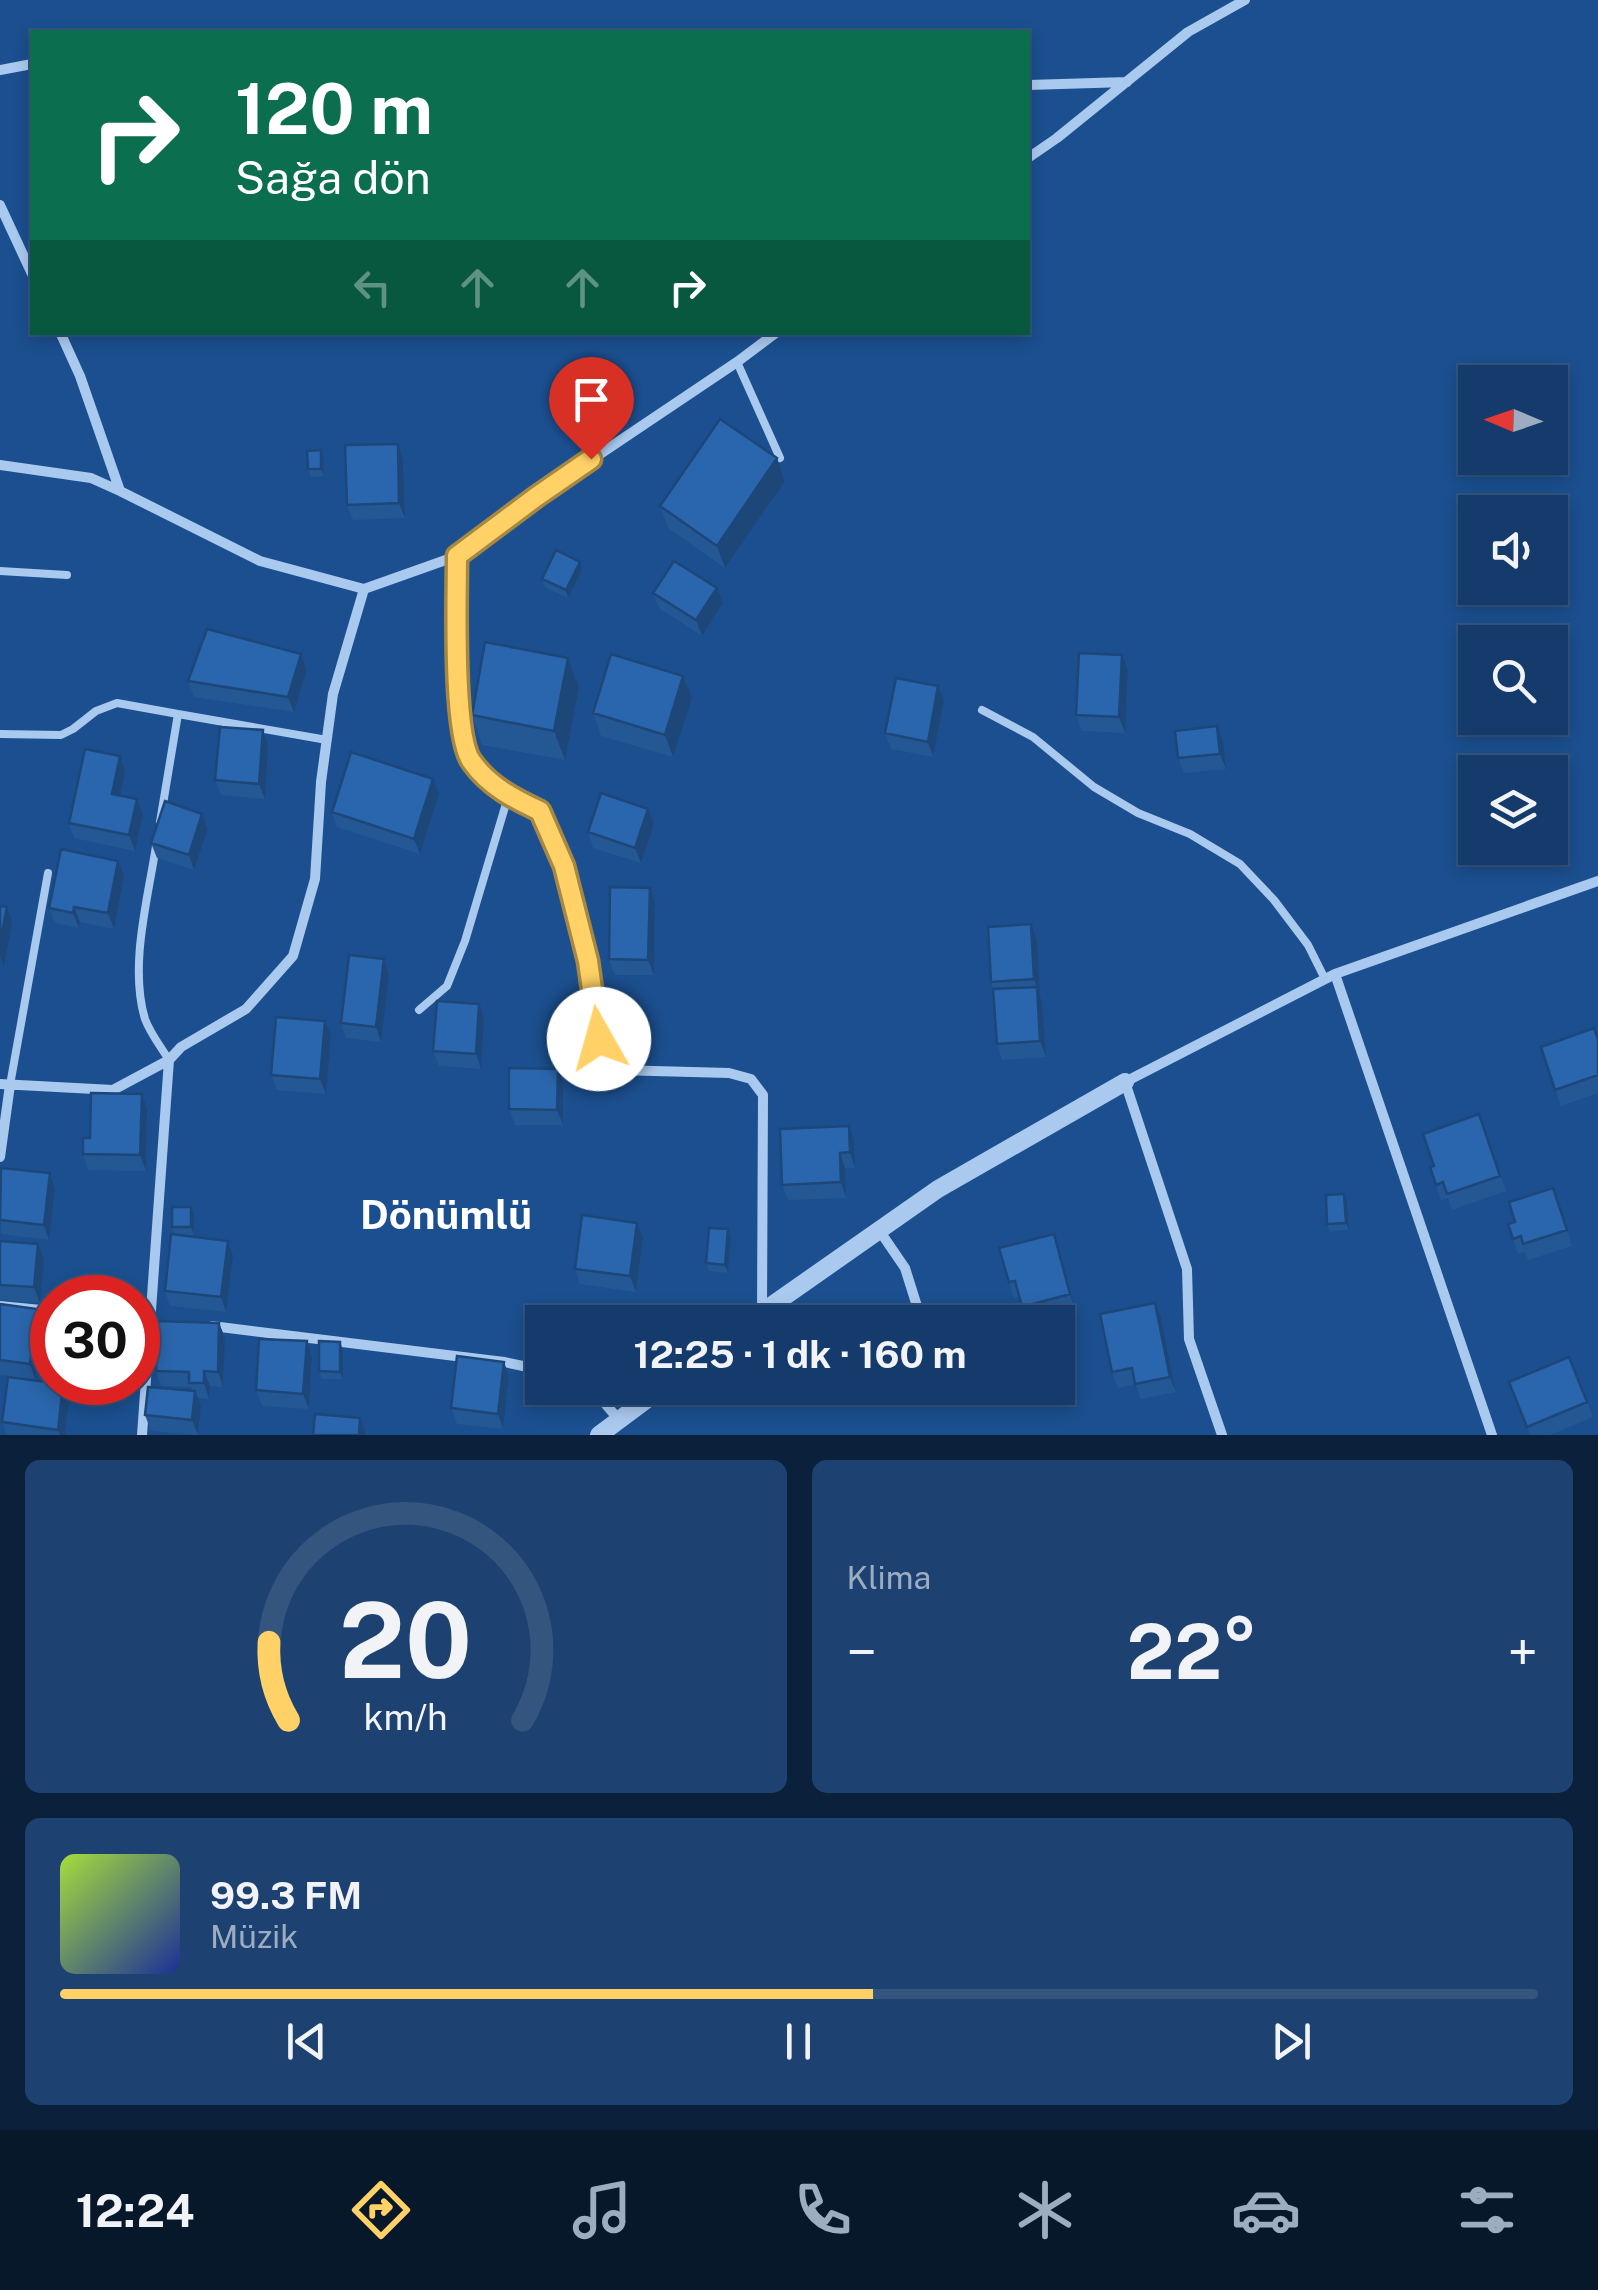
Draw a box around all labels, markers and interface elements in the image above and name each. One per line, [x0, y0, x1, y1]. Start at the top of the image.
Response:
text: 120 m [235, 67, 433, 150]
icon: right [70, 70, 200, 200]
text: Sağa dön [235, 151, 431, 204]
icon: left [345, 260, 400, 315]
icon: ahead [450, 260, 505, 315]
icon: ahead [555, 260, 610, 315]
icon: right [660, 260, 715, 315]
pin [549, 357, 634, 460]
north arrow [1458, 365, 1568, 475]
map controls [1458, 365, 1568, 865]
icon: arrive [564, 372, 619, 427]
button: sound [1458, 495, 1568, 605]
button: search [1458, 625, 1568, 735]
button: layers [1458, 755, 1568, 865]
position arrow [547, 987, 651, 1091]
district label: Dönümlü [360, 1191, 532, 1238]
speed limit sign: 30 [30, 1275, 160, 1405]
text: 12:25 · 1 dk · 160 m [633, 1332, 967, 1377]
text: Klima [847, 1559, 931, 1596]
text: 20 [339, 1579, 472, 1701]
text: 22° [1127, 1608, 1258, 1696]
text: − [847, 1620, 877, 1684]
text: + [1508, 1620, 1538, 1684]
text: km/h [364, 1696, 448, 1738]
text: 99.3 FM [210, 1873, 362, 1918]
text: Müzik [210, 1918, 298, 1955]
icon: previous [279, 2014, 334, 2069]
icon: pause [771, 2014, 826, 2069]
icon: next [1264, 2014, 1319, 2069]
icon: directions [346, 2175, 416, 2245]
icon: music [567, 2175, 637, 2245]
icon: phone [788, 2175, 858, 2245]
icon: climate [1010, 2175, 1080, 2245]
icon: car [1231, 2175, 1301, 2245]
icon: filters [1452, 2175, 1522, 2245]
text: 12:24 [76, 2184, 195, 2237]

